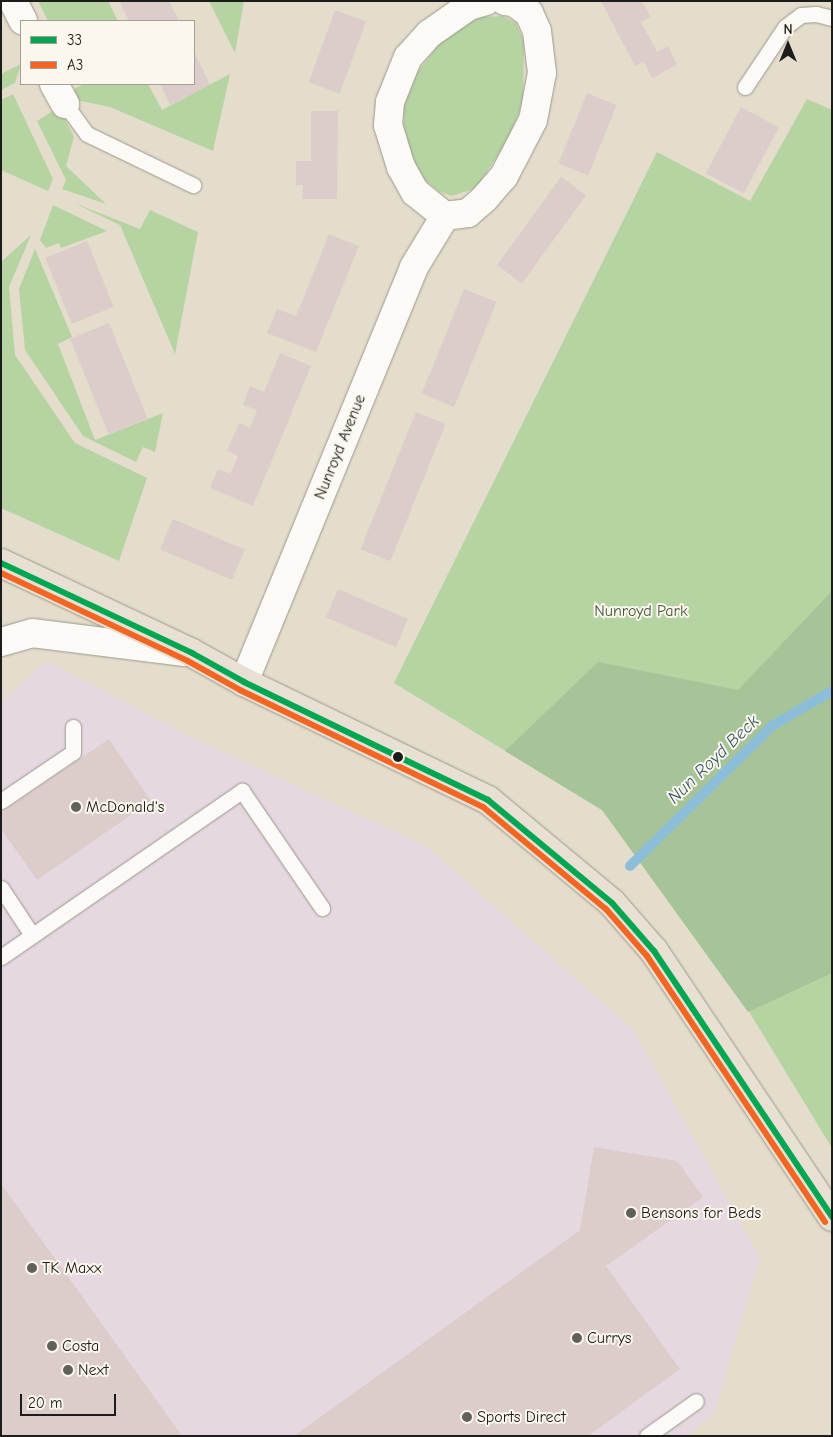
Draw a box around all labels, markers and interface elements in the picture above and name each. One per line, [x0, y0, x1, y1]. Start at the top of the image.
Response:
legend [20, 20, 195, 85]
north arrow [763, 20, 813, 70]
text: N [783, 21, 793, 38]
text: 33 [67, 31, 82, 49]
text: A3 [67, 56, 83, 74]
street label: Nunroyd Avenue [310, 392, 370, 502]
park label: Nunroyd Park [594, 601, 688, 621]
water label: Nun Royd Beck [664, 711, 764, 809]
unlabelled marker [393, 752, 403, 762]
place label: McDonald's [86, 797, 165, 817]
marker: McDonald's [70, 801, 82, 813]
place label: Bensons for Beds [641, 1203, 761, 1223]
marker: Bensons for Beds [625, 1207, 637, 1219]
place label: TK Maxx [42, 1258, 101, 1278]
marker: TK Maxx [26, 1262, 38, 1274]
place label: Currys [587, 1328, 632, 1348]
marker: Currys [571, 1332, 583, 1344]
place label: Costa [62, 1336, 99, 1356]
marker: Costa [46, 1340, 58, 1352]
place label: Next [78, 1360, 109, 1380]
marker: Next [62, 1364, 74, 1376]
scale bar [22, 1384, 119, 1416]
text: 20 m [28, 1394, 62, 1412]
place label: Sports Direct [477, 1407, 566, 1427]
marker: Sports Direct [461, 1411, 473, 1423]

